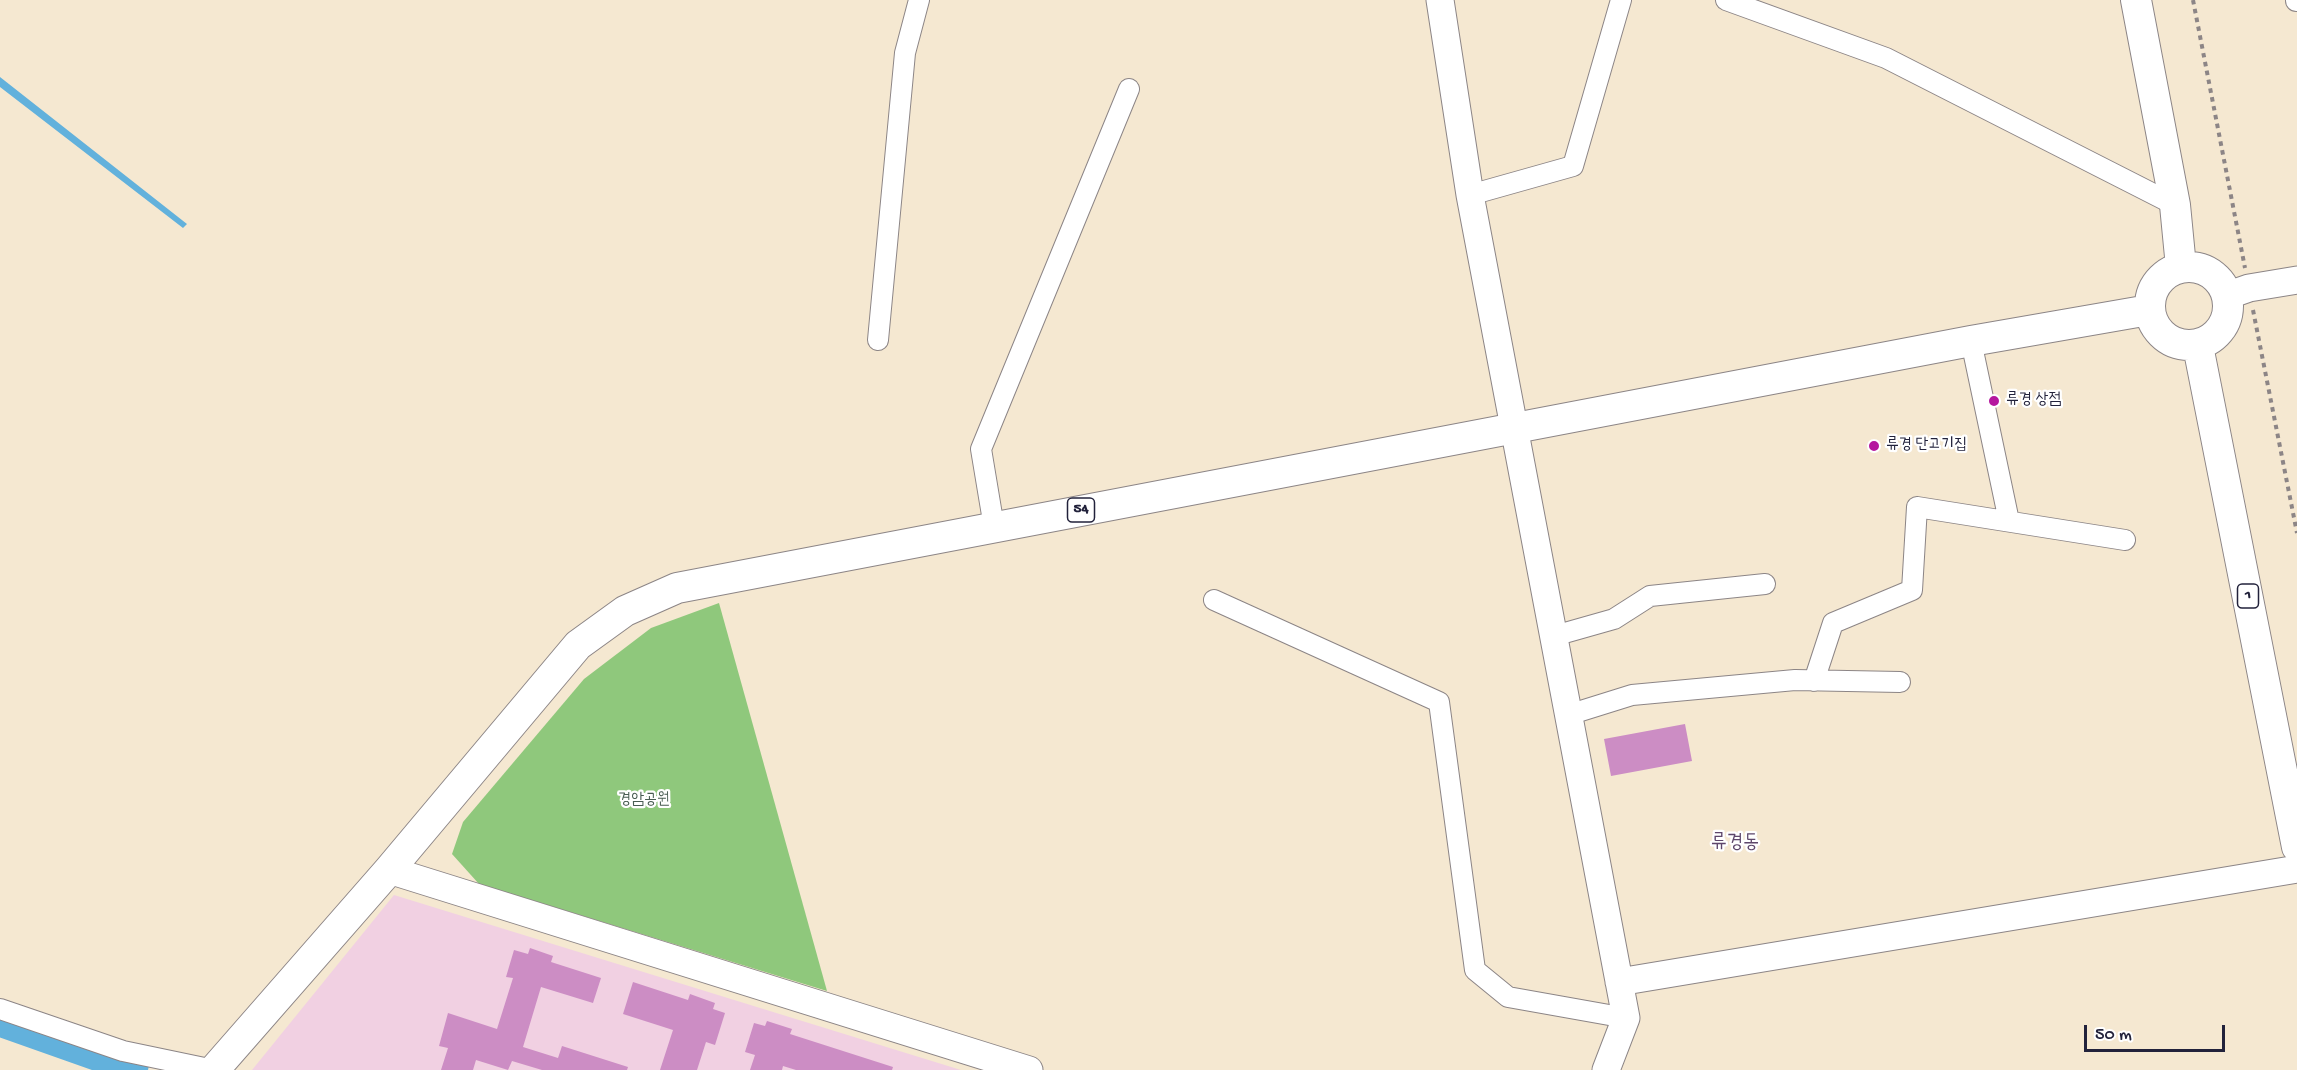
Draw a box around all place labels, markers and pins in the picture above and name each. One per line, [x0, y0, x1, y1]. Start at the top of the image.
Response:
place label: 류경 상점 [2006, 391, 2061, 411]
marker: 류경 상점 [1987, 394, 2001, 408]
place label: 류경 단고기집 [1886, 436, 1967, 456]
marker: 류경 단고기집 [1867, 439, 1881, 453]

